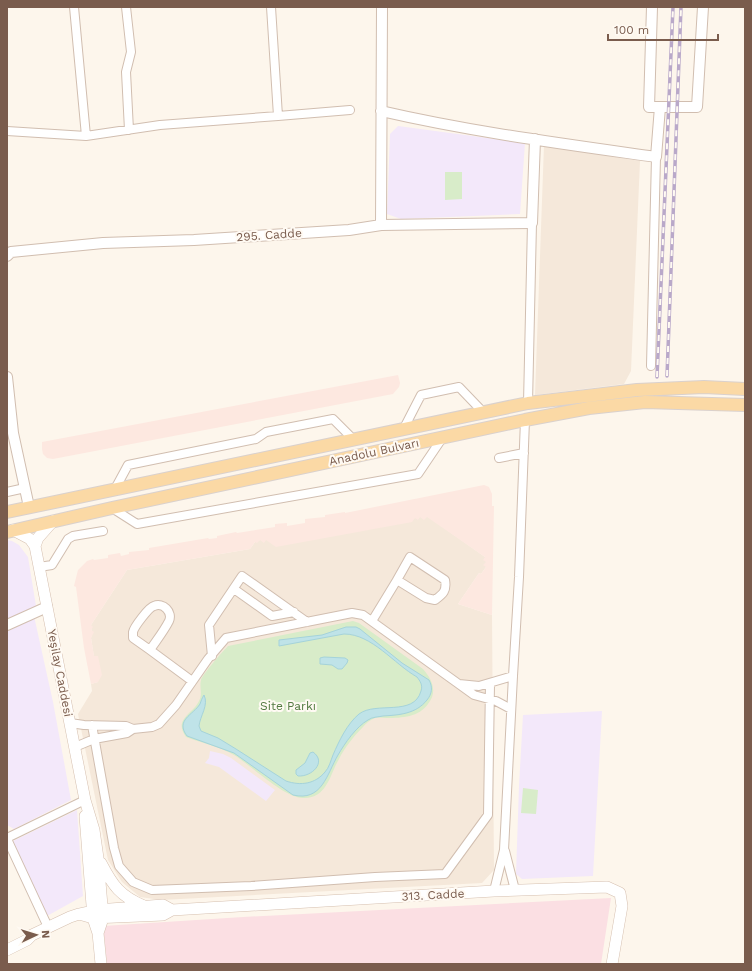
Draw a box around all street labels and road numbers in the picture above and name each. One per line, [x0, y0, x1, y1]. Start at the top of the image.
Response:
street label: 295. Cadde [236, 226, 302, 244]
street label: Anadolu Bulvarı [328, 436, 420, 468]
street label: Yeşilay Caddesi [45, 628, 75, 718]
street label: 313. Cadde [401, 886, 465, 904]

